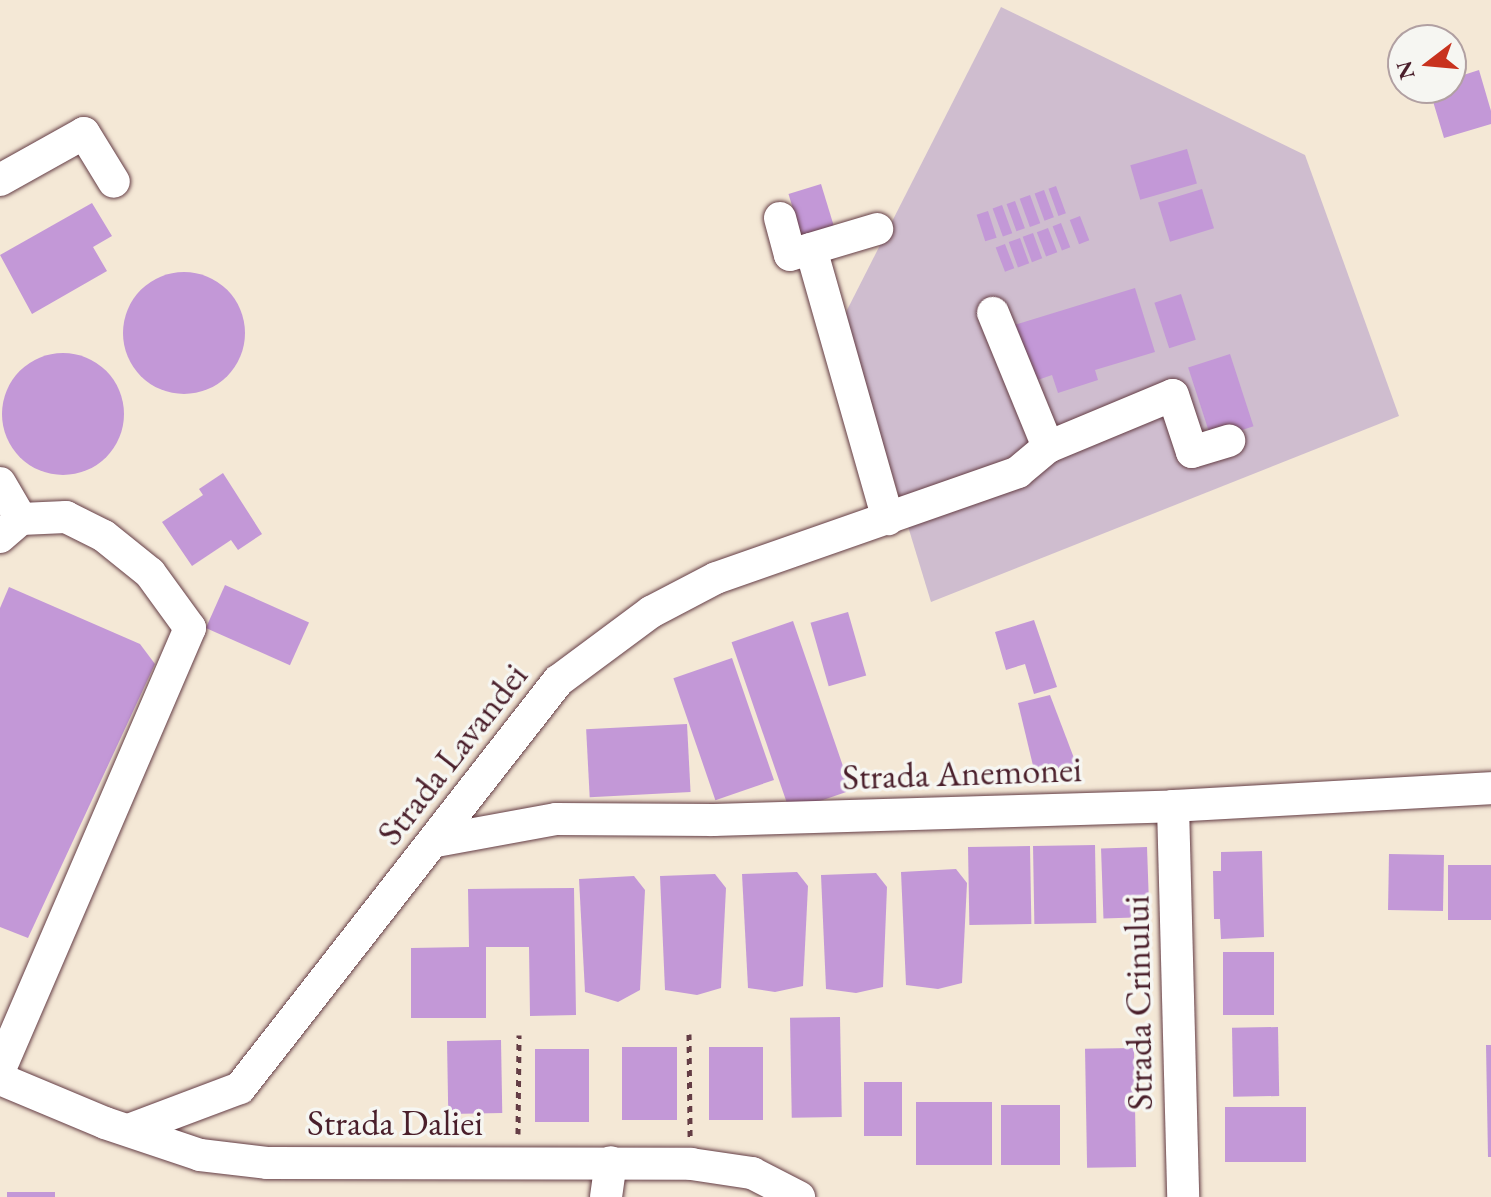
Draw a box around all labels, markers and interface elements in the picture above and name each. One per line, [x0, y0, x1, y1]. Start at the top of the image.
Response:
north arrow [1387, 24, 1467, 104]
text: N [1389, 58, 1422, 83]
street label: Strada Lavandei [368, 655, 536, 853]
street label: Strada Anemonei [841, 747, 1083, 799]
street label: Strada Crinului [1115, 895, 1161, 1111]
street label: Strada Daliei [307, 1101, 483, 1145]

